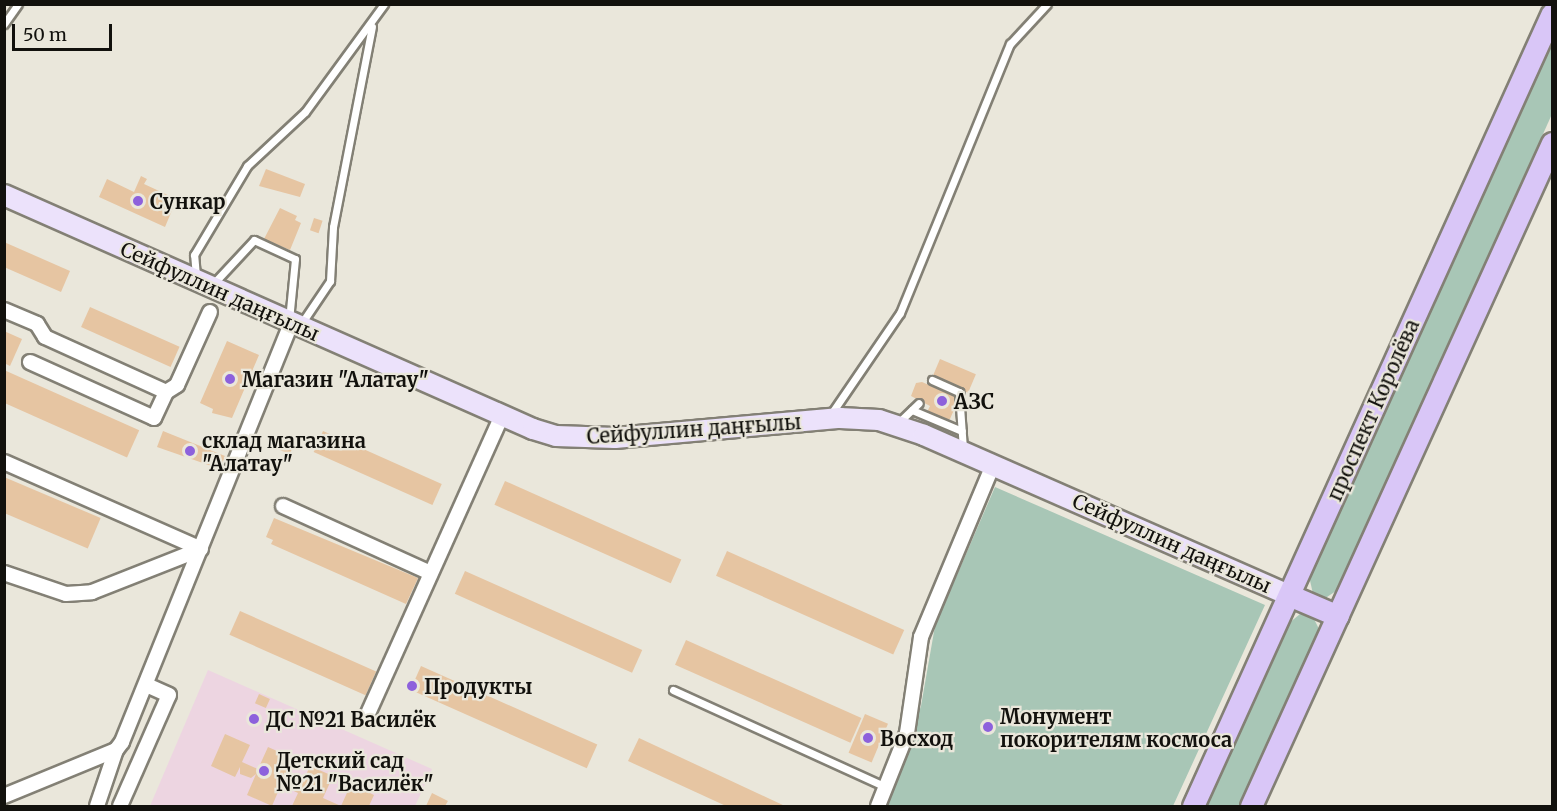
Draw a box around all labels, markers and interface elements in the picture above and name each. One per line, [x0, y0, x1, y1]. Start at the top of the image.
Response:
scale bar [15, 12, 116, 50]
text: 50 m [23, 23, 67, 46]
place label: Сункар [150, 189, 226, 213]
marker: Сункар [131, 194, 145, 208]
street label: Сейфуллин даңғылы [117, 236, 323, 346]
street label: проспект Королёва [1322, 315, 1424, 505]
place label: Магазин "Алатау" [242, 367, 429, 391]
marker: Магазин "Алатау" [223, 372, 237, 386]
place label: АЗС [954, 389, 994, 413]
marker: АЗС [935, 394, 949, 408]
street label: Сейфуллин даңғылы [586, 410, 802, 448]
place label: склад магазина "Алатау" [202, 428, 366, 475]
marker: склад магазина "Алатау" [183, 444, 197, 458]
street label: Сейфуллин даңғылы [1069, 488, 1275, 598]
place label: Продукты [424, 674, 532, 698]
marker: Продукты [405, 679, 419, 693]
place label: Монумент покорителям космоса [1000, 704, 1232, 751]
place label: ДС №21 Василёк [266, 707, 436, 731]
marker: ДС №21 Василёк [247, 712, 261, 726]
marker: Монумент покорителям космоса [981, 720, 995, 734]
place label: Восход [880, 726, 954, 750]
marker: Восход [861, 731, 875, 745]
place label: Детский сад №21 "Василёк" [276, 748, 434, 795]
marker: Детский сад №21 "Василёк" [257, 764, 271, 778]

